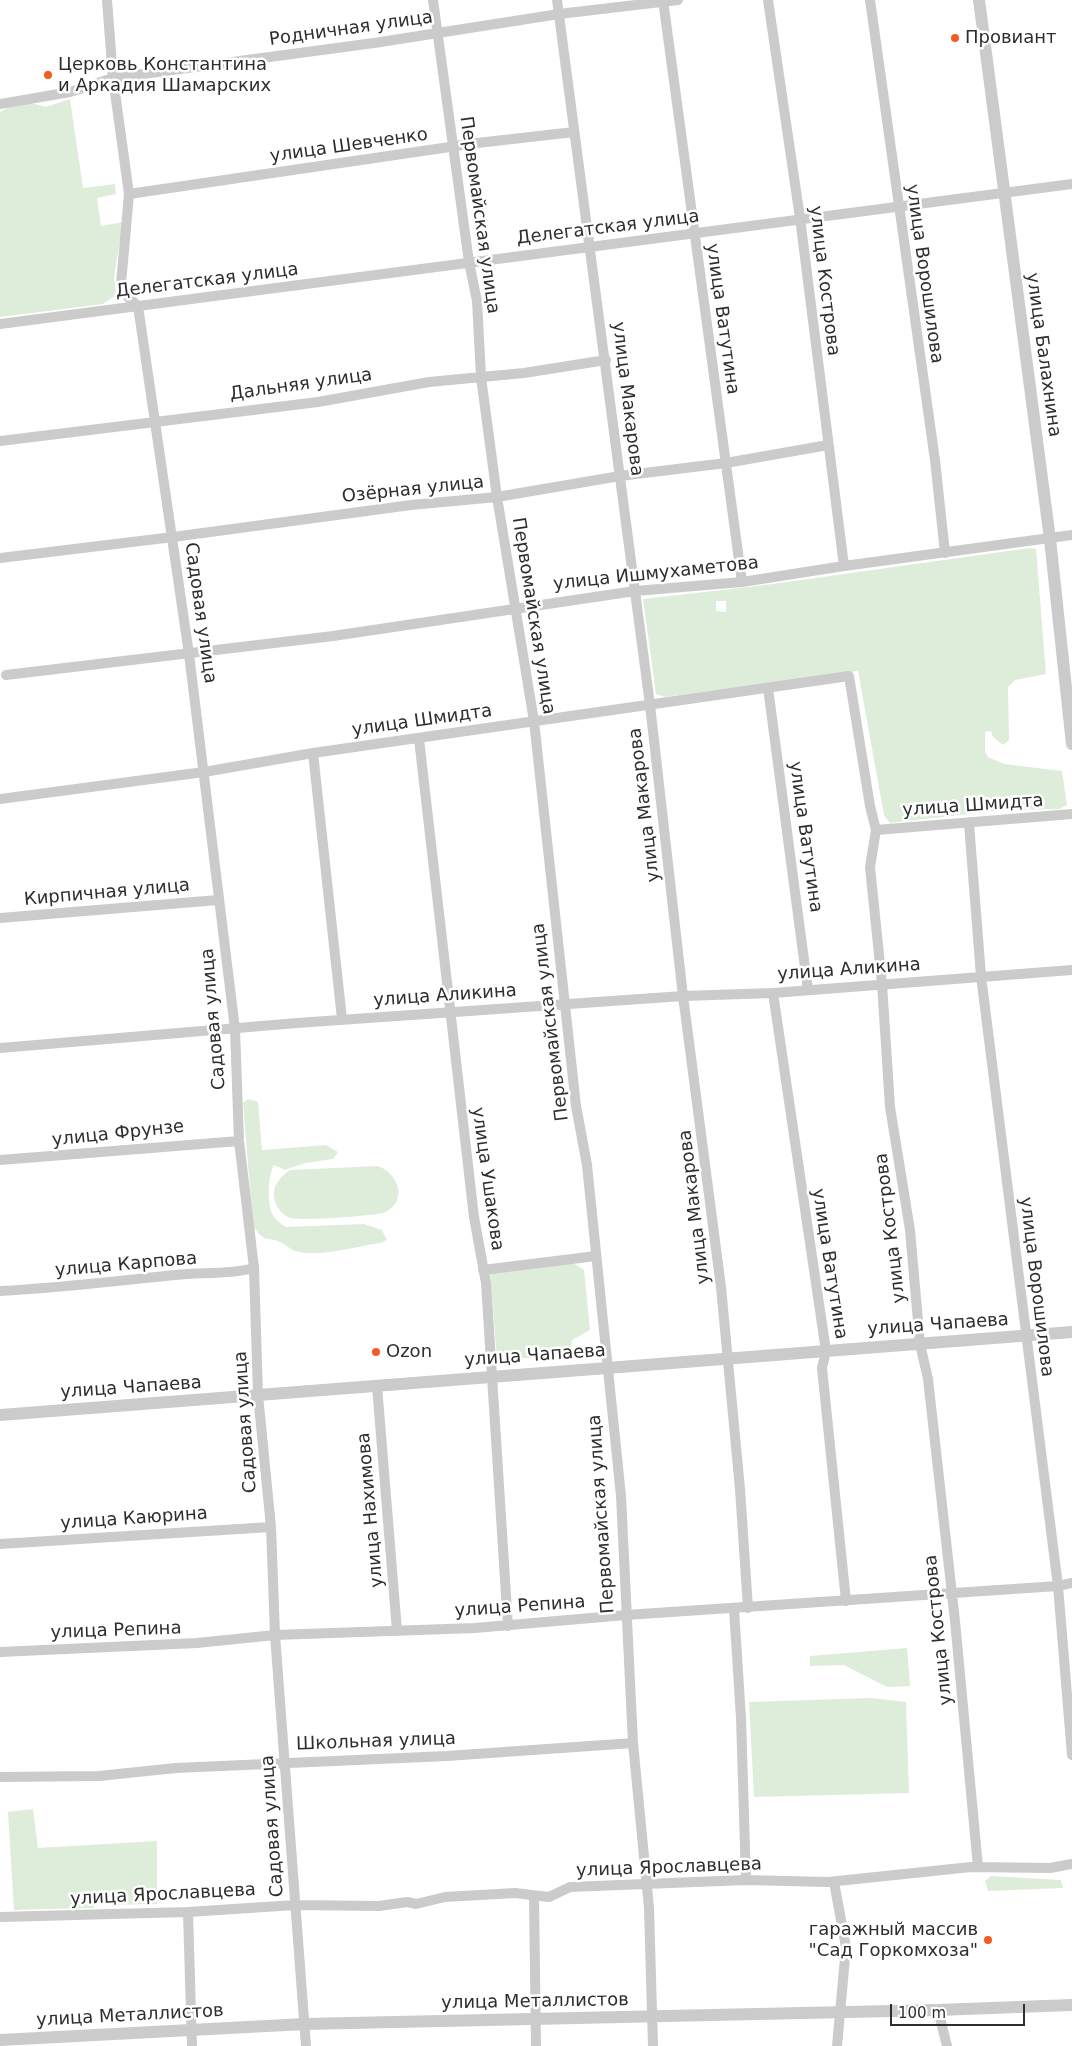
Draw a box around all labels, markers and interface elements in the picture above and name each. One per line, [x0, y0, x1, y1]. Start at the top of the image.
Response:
street label: Родничная улица [268, 7, 434, 51]
place label: Провиант [965, 27, 1057, 49]
marker: Провиант [949, 32, 961, 44]
place label: Церковь Константина и Аркадия Шамарских [58, 54, 271, 96]
marker: Церковь Константина и Аркадия Шамарских [42, 69, 54, 81]
street label: Первомайская улица [454, 115, 504, 315]
street label: улица Шевченко [269, 124, 429, 168]
street label: улица Ворошилова [901, 183, 947, 365]
street label: улица Кострова [804, 205, 844, 357]
street label: Делегатская улица [515, 206, 701, 250]
street label: улица Ватутина [701, 242, 743, 396]
street label: Делегатская улица [114, 259, 300, 303]
street label: улица Балахнина [1021, 271, 1065, 439]
street label: улица Макарова [607, 321, 647, 477]
street label: Дальняя улица [228, 364, 374, 406]
street label: Озёрная улица [341, 472, 485, 508]
street label: Первомайская улица [507, 516, 559, 716]
street label: Садовая улица [179, 541, 221, 685]
street label: улица Ишмухаметова [552, 552, 760, 596]
street label: улица Шмидта [351, 700, 493, 742]
street label: улица Макарова [625, 727, 665, 883]
street label: улица Ватутина [784, 760, 826, 914]
street label: улица Шмидта [902, 790, 1044, 822]
street label: Кирпичная улица [23, 875, 191, 911]
street label: Первомайская улица [528, 922, 574, 1122]
street label: Садовая улица [197, 947, 231, 1091]
street label: улица Аликина [777, 954, 921, 986]
street label: улица Аликина [373, 980, 517, 1012]
street label: улица Ушакова [466, 1106, 508, 1252]
street label: улица Фрунзе [51, 1116, 185, 1152]
street label: улица Макарова [675, 1129, 715, 1285]
street label: улица Кострова [871, 1152, 911, 1304]
street label: улица Ватутина [806, 1187, 852, 1341]
street label: улица Ворошилова [1014, 1196, 1058, 1378]
street label: улица Карпова [54, 1248, 198, 1282]
street label: улица Чапаева [867, 1309, 1009, 1341]
street label: улица Чапаева [464, 1340, 606, 1372]
place label: Ozon [386, 1341, 432, 1363]
marker: Ozon [370, 1346, 382, 1358]
street label: Садовая улица [230, 1350, 262, 1494]
street label: улица Чапаева [60, 1372, 202, 1404]
street label: Первомайская улица [584, 1414, 620, 1614]
street label: улица Нахимова [353, 1431, 389, 1589]
street label: улица Каюрина [60, 1503, 208, 1535]
street label: улица Кострова [920, 1554, 958, 1706]
street label: улица Репина [454, 1592, 586, 1622]
street label: улица Репина [50, 1618, 182, 1644]
street label: Школьная улица [296, 1728, 456, 1756]
street label: Садовая улица [257, 1754, 289, 1898]
street label: улица Ярославцева [576, 1854, 762, 1882]
street label: улица Ярославцева [70, 1879, 256, 1911]
place label: гаражный массив "Сад Горкомхоза" [809, 1919, 978, 1962]
marker: гаражный массив "Сад Горкомхоза" [982, 1934, 994, 1946]
street label: улица Металлистов [441, 1990, 629, 2014]
scale bar [892, 1994, 1027, 2026]
street label: улица Металлистов [36, 2000, 224, 2032]
text: 100 m [898, 2004, 946, 2022]

